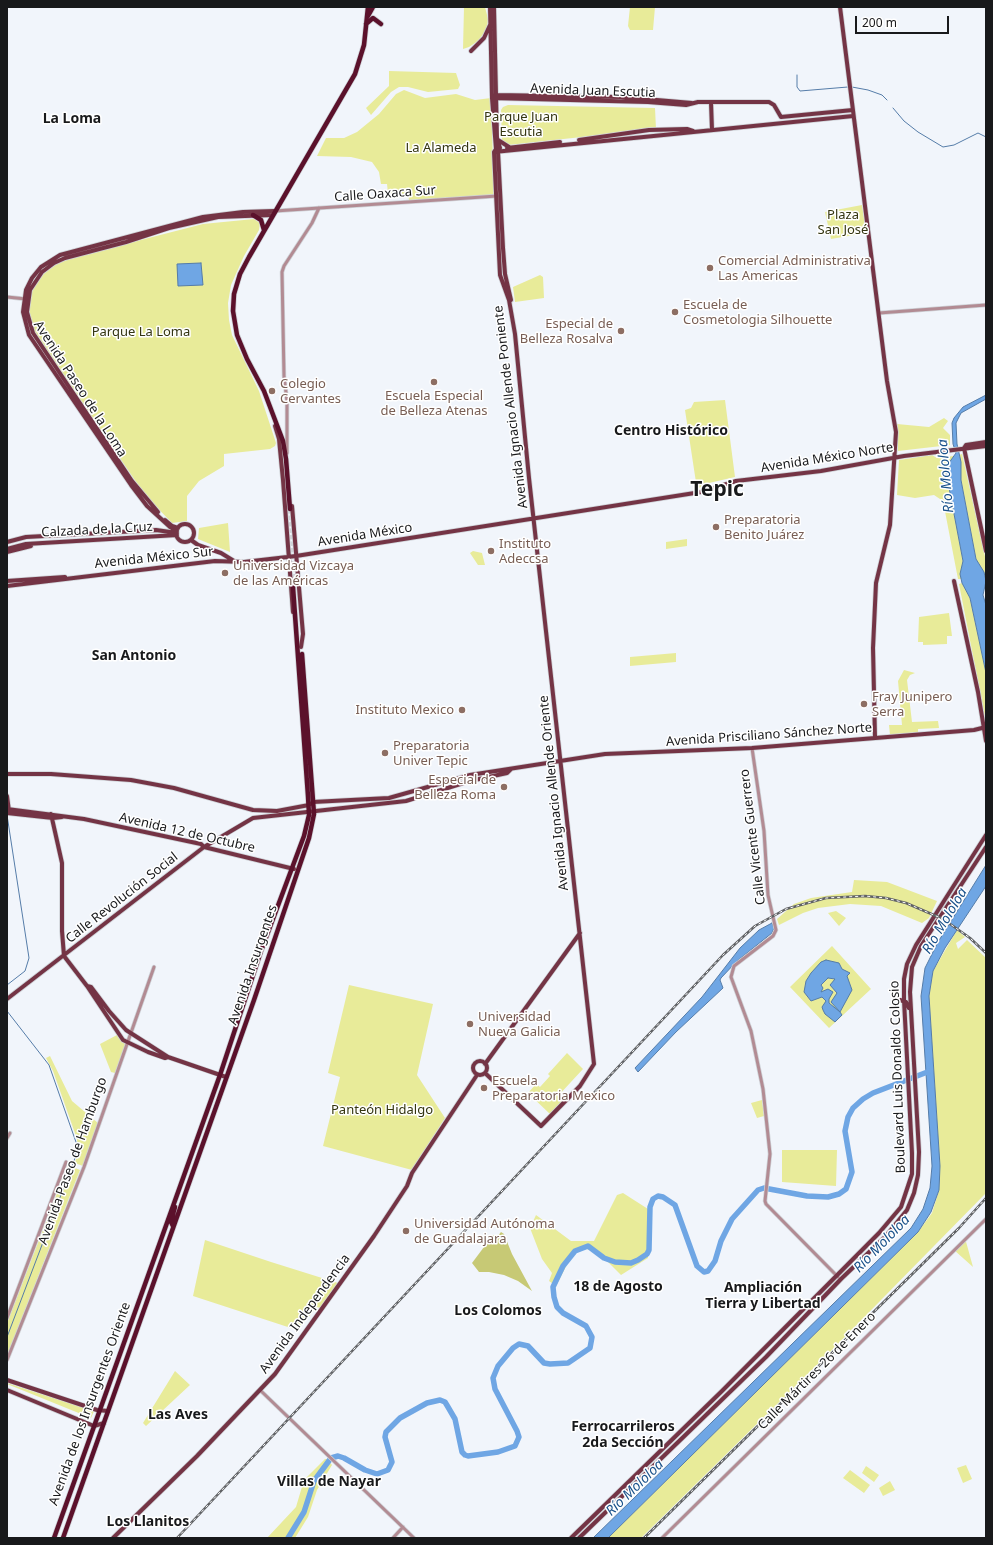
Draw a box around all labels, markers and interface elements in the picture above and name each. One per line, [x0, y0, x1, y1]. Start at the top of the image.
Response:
scale bar [857, 8, 951, 34]
text: 200 m [862, 14, 897, 31]
street label: Avenida Juan Escutia [530, 81, 656, 101]
park label: Parque Juan Escutia [484, 109, 558, 140]
district label: La Loma [43, 111, 101, 127]
park label: La Alameda [405, 140, 477, 156]
street label: Calle Oaxaca Sur [334, 183, 436, 205]
park label: Plaza San José [818, 207, 868, 238]
place label: Comercial Administrativa Las Americas [718, 253, 871, 284]
marker: Comercial Administrativa Las Americas [705, 263, 715, 273]
place label: Escuela de Cosmetologia Silhouette [683, 297, 832, 328]
street label: Avenida Ignacio Allende Poniente [491, 305, 531, 509]
marker: Escuela de Cosmetologia Silhouette [670, 307, 680, 317]
place label: Especial de Belleza Rosalva [520, 316, 613, 347]
street label: Avenida Paseo de la Loma [30, 318, 130, 460]
park label: Parque La Loma [92, 324, 190, 340]
marker: Especial de Belleza Rosalva [616, 326, 626, 336]
place label: Colegio Cervantes [280, 376, 341, 407]
marker: Escuela Especial de Belleza Atenas [429, 377, 439, 387]
marker: Colegio Cervantes [267, 386, 277, 396]
place label: Escuela Especial de Belleza Atenas [380, 388, 488, 419]
district label: Centro Histórico [614, 423, 728, 439]
water label: Río Mololoa [934, 439, 958, 513]
street label: Avenida México Norte [760, 440, 894, 476]
district label: Tepic [690, 477, 744, 503]
place label: Preparatoria Benito Juárez [724, 512, 804, 543]
street label: Calzada de la Cruz [41, 519, 153, 541]
street label: Avenida México [317, 520, 413, 550]
marker: Preparatoria Benito Juárez [711, 522, 721, 532]
place label: Instituto Adeccsa [499, 536, 551, 567]
street label: Avenida México Sur [94, 544, 214, 572]
marker: Instituto Adeccsa [486, 546, 496, 556]
place label: Universidad Vizcaya de las Américas [233, 558, 354, 589]
marker: Universidad Vizcaya de las Américas [220, 568, 230, 578]
district label: San Antonio [92, 648, 176, 664]
place label: Fray Junipero Serra [872, 689, 952, 720]
street label: Avenida Ignacio Allende Oriente [536, 695, 572, 891]
marker: Fray Junipero Serra [859, 699, 869, 709]
place label: Instituto Mexico [355, 702, 454, 718]
marker: Instituto Mexico [457, 705, 467, 715]
street label: Avenida Prisciliano Sánchez Norte [665, 720, 873, 750]
place label: Preparatoria Univer Tepic [393, 738, 470, 769]
marker: Preparatoria Univer Tepic [380, 748, 390, 758]
street label: Calle Vicente Guerrero [737, 768, 769, 906]
place label: Especial de Belleza Roma [414, 772, 496, 803]
marker: Especial de Belleza Roma [499, 782, 509, 792]
street label: Avenida 12 de Octubre [118, 810, 256, 856]
street label: Calle Revolución Social [63, 849, 181, 947]
water label: Río Mololoa [919, 885, 971, 957]
street label: Avenida Insurgentes [225, 903, 281, 1027]
street label: Boulevard Luis Donaldo Colosio [887, 980, 909, 1174]
place label: Universidad Nueva Galicia [478, 1009, 561, 1040]
marker: Universidad Nueva Galicia [465, 1019, 475, 1029]
place label: Escuela Preparatoria Mexico [492, 1073, 615, 1104]
street label: Avenida Paseo de Hamburgo [35, 1075, 111, 1247]
marker: Escuela Preparatoria Mexico [479, 1083, 489, 1093]
park label: Panteón Hidalgo [331, 1102, 433, 1118]
water label: Río Mololoa [850, 1212, 914, 1276]
place label: Universidad Autónoma de Guadalajara [414, 1216, 555, 1247]
marker: Universidad Autónoma de Guadalajara [401, 1226, 411, 1236]
street label: Avenida Independencia [256, 1251, 354, 1377]
district label: 18 de Agosto [573, 1279, 663, 1295]
district label: Ampliación Tierra y Libertad [705, 1280, 821, 1312]
street label: Avenida de los Insurgentes Oriente [46, 1300, 134, 1508]
district label: Los Colomos [454, 1303, 542, 1319]
street label: Calle Mártires 26 de Enero [755, 1309, 879, 1433]
district label: Las Aves [148, 1407, 208, 1423]
district label: Ferrocarrileros 2da Sección [571, 1419, 675, 1452]
water label: Río Mololoa [603, 1456, 667, 1520]
district label: Villas de Nayar [277, 1474, 381, 1490]
district label: Los Llanitos [107, 1514, 189, 1530]

